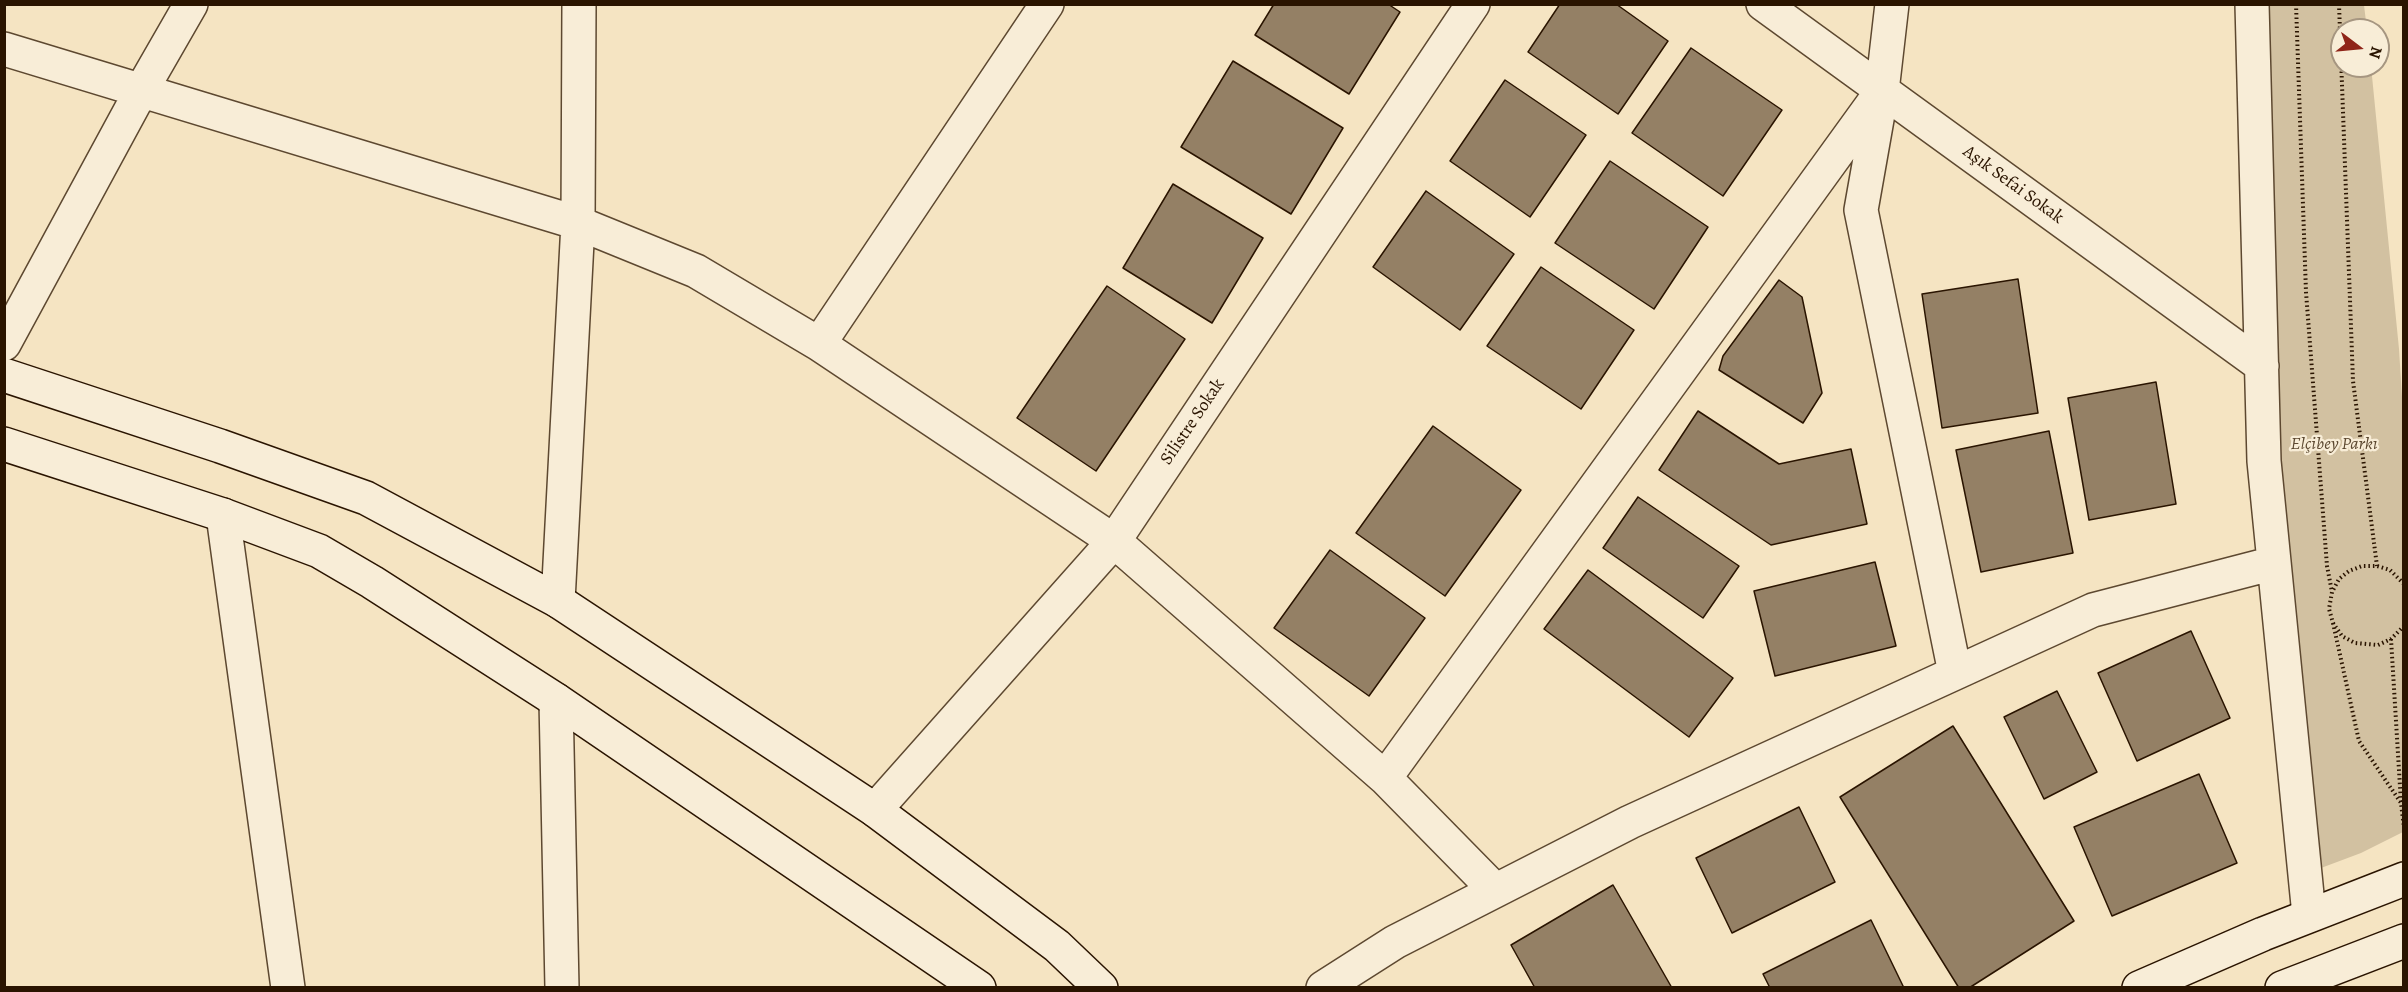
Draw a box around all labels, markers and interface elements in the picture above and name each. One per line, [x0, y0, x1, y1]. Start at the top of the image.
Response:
north arrow [2330, 18, 2390, 78]
text: N [2363, 44, 2388, 61]
street label: Aşık Sefai Sokak [1958, 141, 2068, 229]
street label: Silistre Sokak [1156, 375, 1230, 469]
park label: Elçibey Parkı [2290, 434, 2378, 456]

